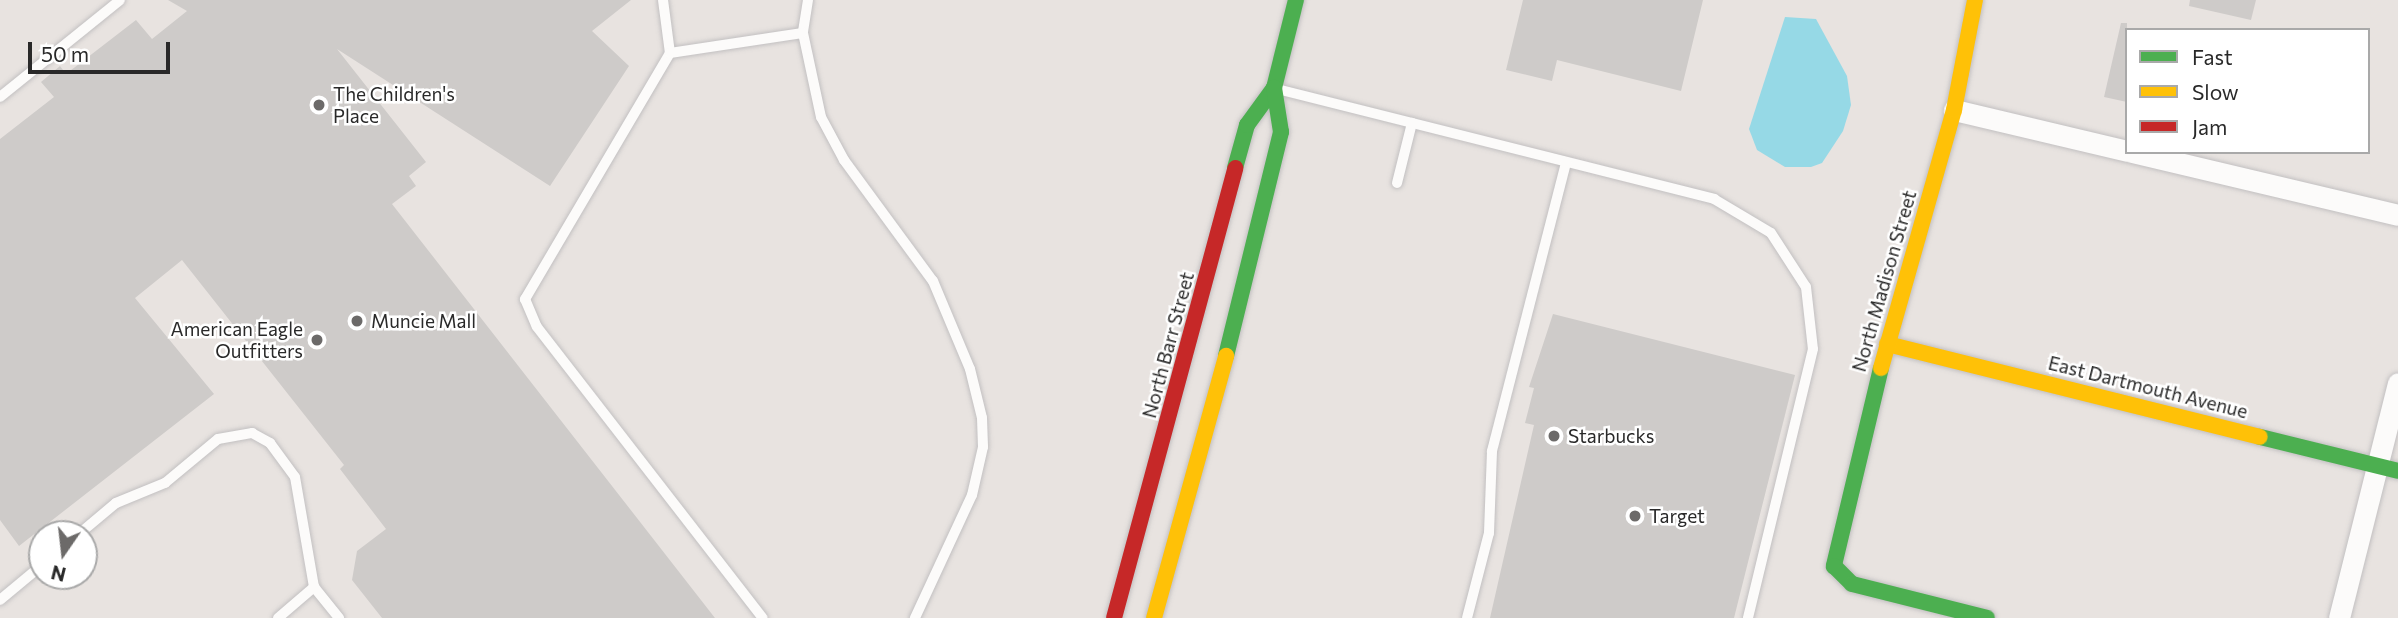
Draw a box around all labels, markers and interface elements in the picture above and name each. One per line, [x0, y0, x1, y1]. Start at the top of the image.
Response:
scale bar [32, 28, 173, 72]
legend [2125, 28, 2370, 154]
text: 50 m [41, 41, 89, 66]
text: Fast [2192, 44, 2233, 69]
text: Slow [2192, 79, 2239, 104]
place label: The Children's Place [333, 83, 455, 127]
marker: The Children's Place [311, 97, 327, 113]
text: Jam [2192, 114, 2227, 139]
street label: North Madison Street [1847, 188, 1921, 374]
street label: North Barr Street [1138, 269, 1198, 421]
place label: Muncie Mall [371, 310, 476, 332]
marker: Muncie Mall [349, 313, 365, 329]
place label: American Eagle Outfitters [171, 318, 303, 362]
marker: American Eagle Outfitters [309, 332, 325, 348]
street label: East Dartmouth Avenue [2046, 351, 2250, 423]
place label: Starbucks [1568, 425, 1654, 447]
marker: Starbucks [1546, 428, 1562, 444]
place label: Target [1649, 505, 1705, 527]
marker: Target [1627, 508, 1643, 524]
north arrow [28, 520, 98, 590]
text: N [49, 561, 68, 587]

